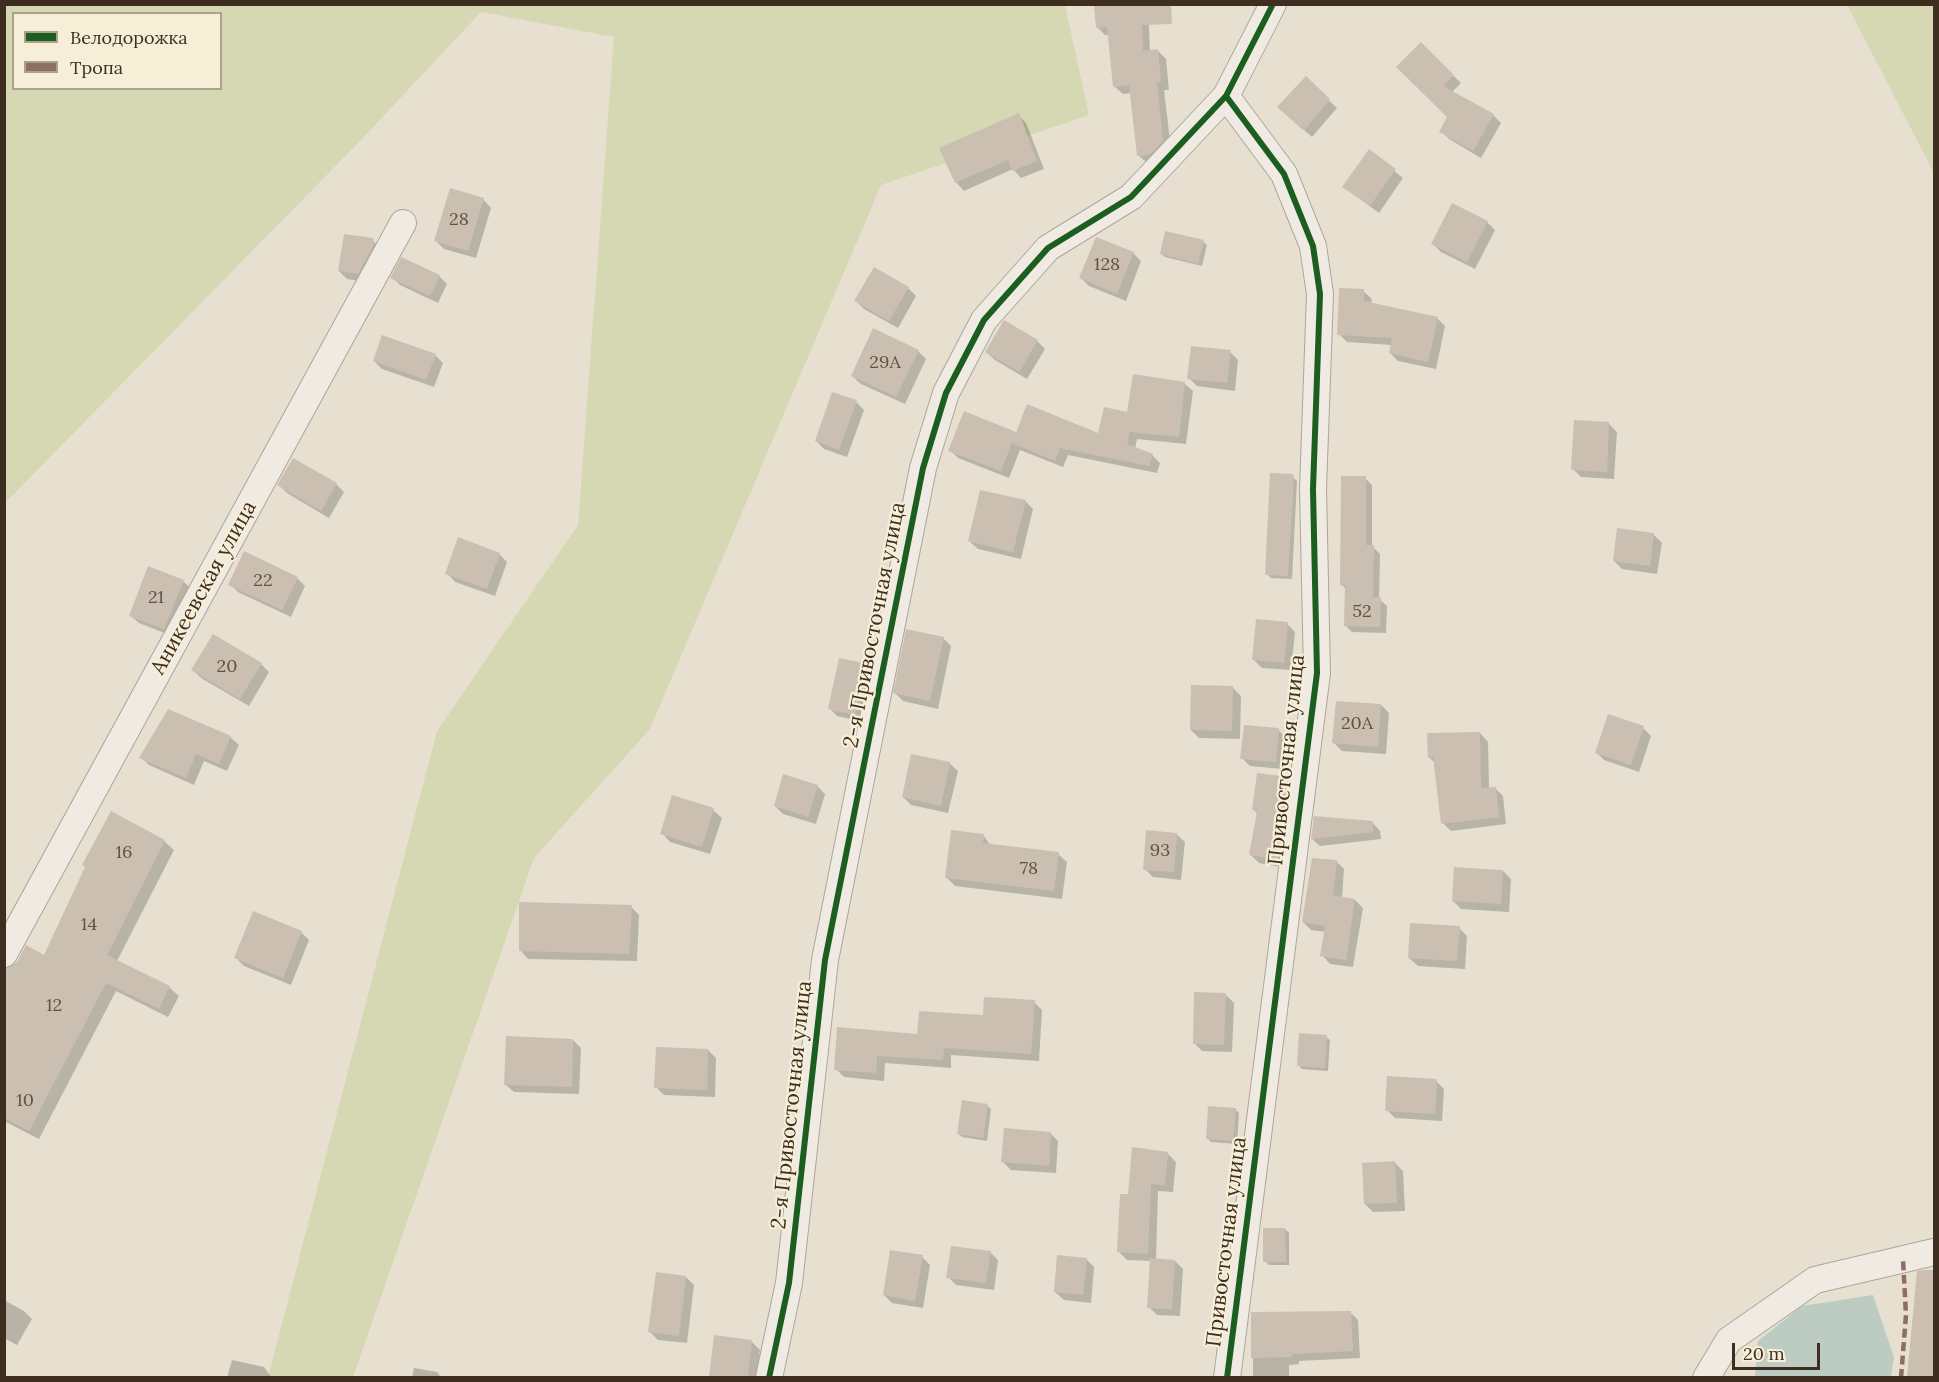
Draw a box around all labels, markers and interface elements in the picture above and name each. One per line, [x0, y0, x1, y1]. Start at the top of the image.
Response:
legend [12, 12, 222, 90]
text: Велодорожка [70, 26, 188, 49]
text: Тропа [70, 56, 123, 79]
house number: 28 [449, 209, 469, 231]
house number: 128 [1094, 254, 1120, 276]
house number: 29А [869, 352, 901, 374]
street label: Аникеевская улица [146, 497, 262, 679]
street label: 2-я Привосточная улица [839, 500, 911, 750]
house number: 22 [253, 570, 273, 592]
house number: 21 [148, 587, 164, 609]
house number: 52 [1352, 601, 1372, 623]
street label: Привосточная улица [1263, 653, 1311, 867]
house number: 20 [217, 656, 237, 678]
house number: 20А [1341, 713, 1373, 735]
house number: 93 [1150, 840, 1170, 862]
house number: 16 [116, 842, 132, 864]
house number: 78 [1020, 858, 1038, 880]
house number: 14 [81, 914, 97, 936]
street label: 2-я Привосточная улица [766, 979, 818, 1231]
house number: 12 [46, 995, 62, 1017]
house number: 10 [16, 1090, 34, 1112]
street label: Привосточная улица [1202, 1135, 1252, 1349]
scale bar [1735, 1331, 1824, 1369]
text: 20 m [1743, 1342, 1785, 1365]

